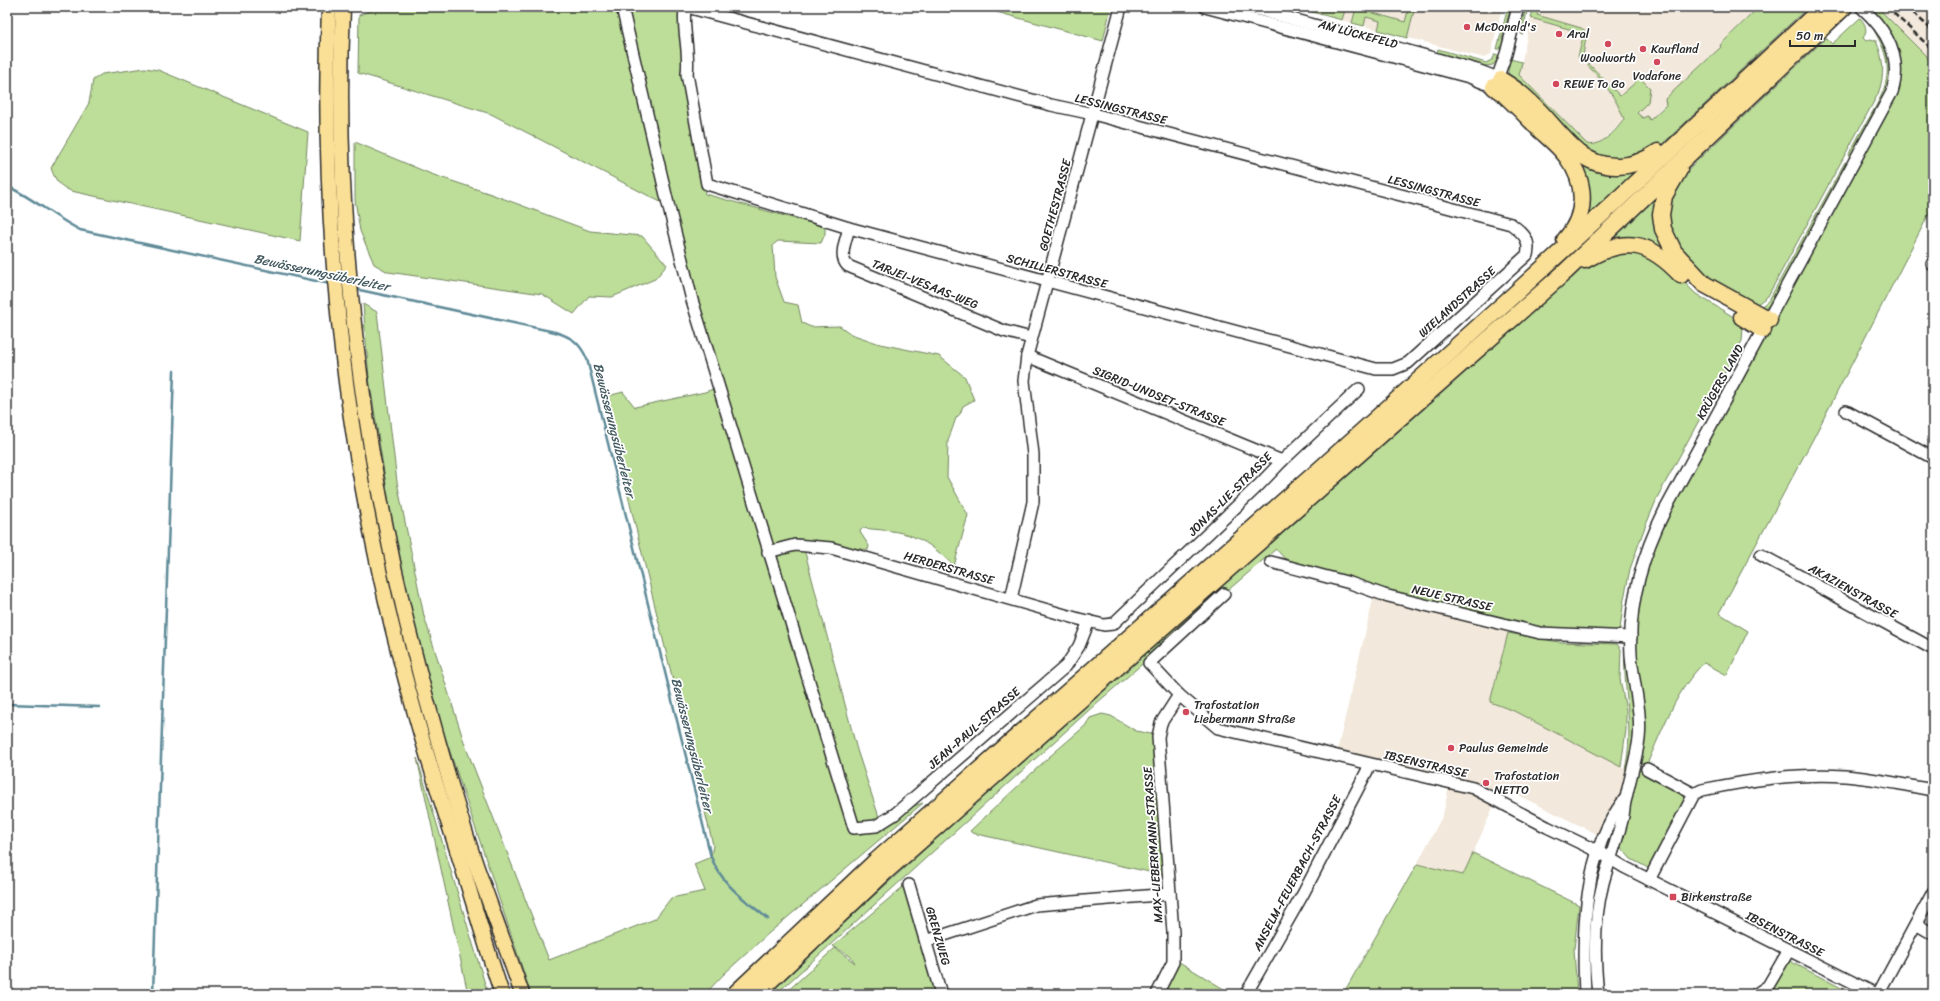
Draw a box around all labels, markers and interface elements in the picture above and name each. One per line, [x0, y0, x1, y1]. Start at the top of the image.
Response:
street label: AM LÜCKEFELD [1315, 13, 1401, 55]
place label: McDonald's [1475, 16, 1537, 38]
marker: McDonald's [1462, 22, 1472, 32]
scale bar [1790, 22, 1855, 48]
place label: Aral [1566, 23, 1590, 45]
text: 50 m [1796, 25, 1823, 47]
marker: Aral [1554, 29, 1564, 39]
place label: Kaufland [1651, 38, 1700, 60]
marker: Woolworth [1603, 39, 1613, 49]
marker: Kaufland [1638, 44, 1648, 54]
place label: Woolworth [1580, 47, 1636, 69]
marker: Vodafone [1652, 57, 1662, 67]
place label: Vodafone [1633, 65, 1681, 87]
place label: REWE To Go [1564, 73, 1625, 95]
marker: REWE To Go [1551, 79, 1561, 89]
street label: LESSINGSTRASSE [1073, 87, 1171, 131]
street label: GOETHESTRASSE [1032, 155, 1078, 253]
street label: LESSINGSTRASSE [1386, 168, 1484, 214]
water label: Bewässerungsüberleiter [252, 247, 394, 299]
street label: SCHILLERSTRASSE [1004, 247, 1111, 295]
street label: TARJEI-VESAAS-WEG [868, 253, 982, 315]
street label: WIELANDSTRASSE [1413, 260, 1502, 343]
street label: KRÜGERS LAND [1690, 339, 1750, 424]
street label: SIGRID-UNDSET-STRASSE [1089, 359, 1230, 433]
water label: Bewässerungsüberleiter [587, 360, 643, 502]
street label: JONAS-LIE-STRASSE [1182, 446, 1278, 542]
street label: HERDERSTRASSE [901, 545, 998, 592]
street label: AKAZIENSTRASSE [1803, 557, 1903, 625]
street label: NEUE STRASSE [1410, 578, 1496, 618]
water label: Bewässerungsüberleiter [665, 675, 721, 817]
street label: JEAN-PAUL-STRASSE [922, 680, 1026, 775]
place label: Trafostation Liebermann Straße [1194, 694, 1295, 730]
marker: Trafostation Liebermann Straße [1181, 707, 1191, 717]
place label: Paulus Gemeinde [1459, 737, 1549, 759]
street label: IBSENSTRASSE [1381, 743, 1471, 785]
marker: Paulus Gemeinde [1446, 743, 1456, 753]
street label: MAX-LIEBERMANN-STRASSE [1136, 765, 1169, 924]
place label: Trafostation NETTO [1494, 765, 1560, 801]
marker: Trafostation NETTO [1481, 778, 1491, 788]
street label: ANSELM-FEUERBACH-STRASSE [1246, 790, 1348, 956]
place label: Birkenstraße [1681, 886, 1752, 908]
marker: Birkenstraße [1668, 892, 1678, 902]
street label: GRENZWEG [919, 904, 957, 968]
street label: IBSENSTRASSE [1741, 904, 1829, 964]

